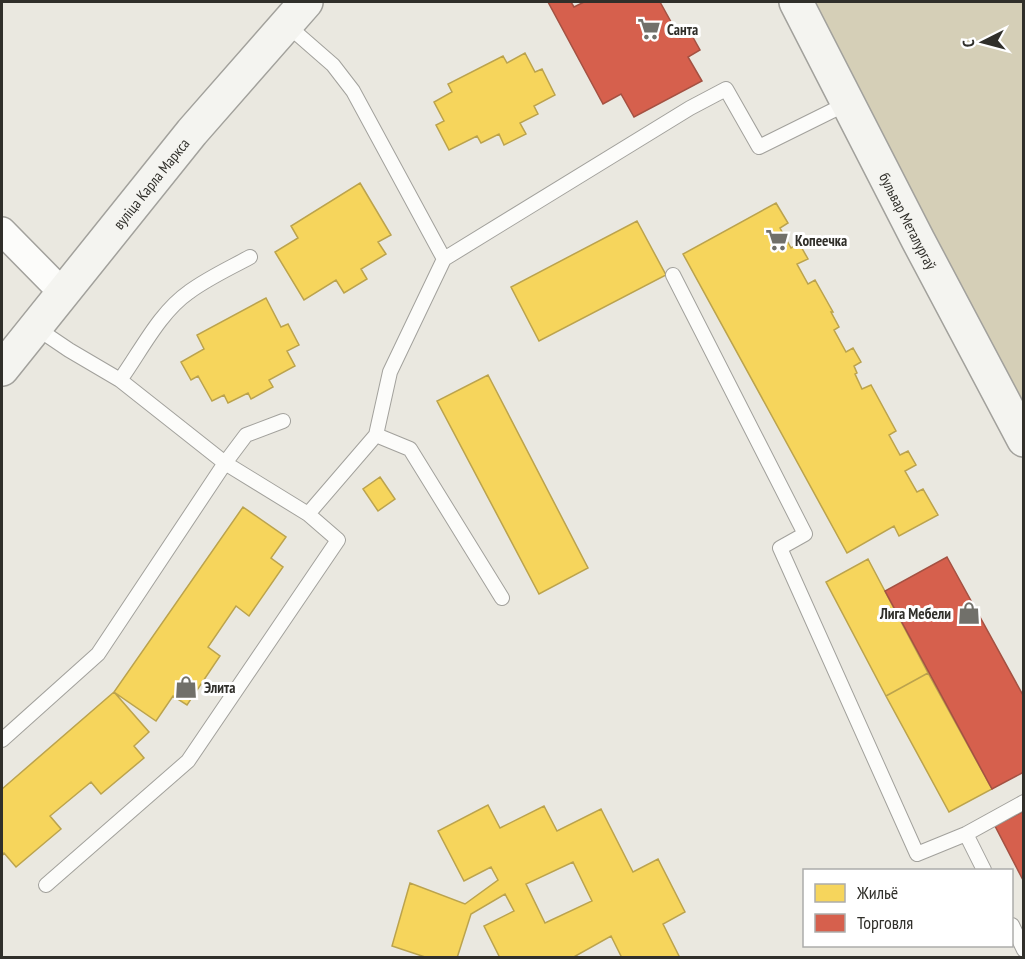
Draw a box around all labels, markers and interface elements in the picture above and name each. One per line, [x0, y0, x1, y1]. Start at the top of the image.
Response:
north arrow [953, 12, 1013, 72]
supermarket icon: Санта [636, 16, 662, 42]
place label: Санта [667, 20, 698, 39]
text: С [958, 38, 978, 48]
street label: вуліца Карла Маркса [109, 134, 193, 233]
street label: бульвар Металургаў [876, 169, 941, 273]
supermarket icon: Копеечка [764, 227, 790, 253]
place label: Копеечка [795, 231, 847, 250]
shop icon: Лига Мебели [956, 600, 982, 626]
place label: Лига Мебели [879, 604, 951, 623]
shop icon: Элита [173, 674, 199, 700]
place label: Элита [204, 678, 235, 697]
legend [803, 869, 1013, 947]
text: Жильё [856, 881, 898, 904]
text: Торговля [857, 911, 913, 934]

